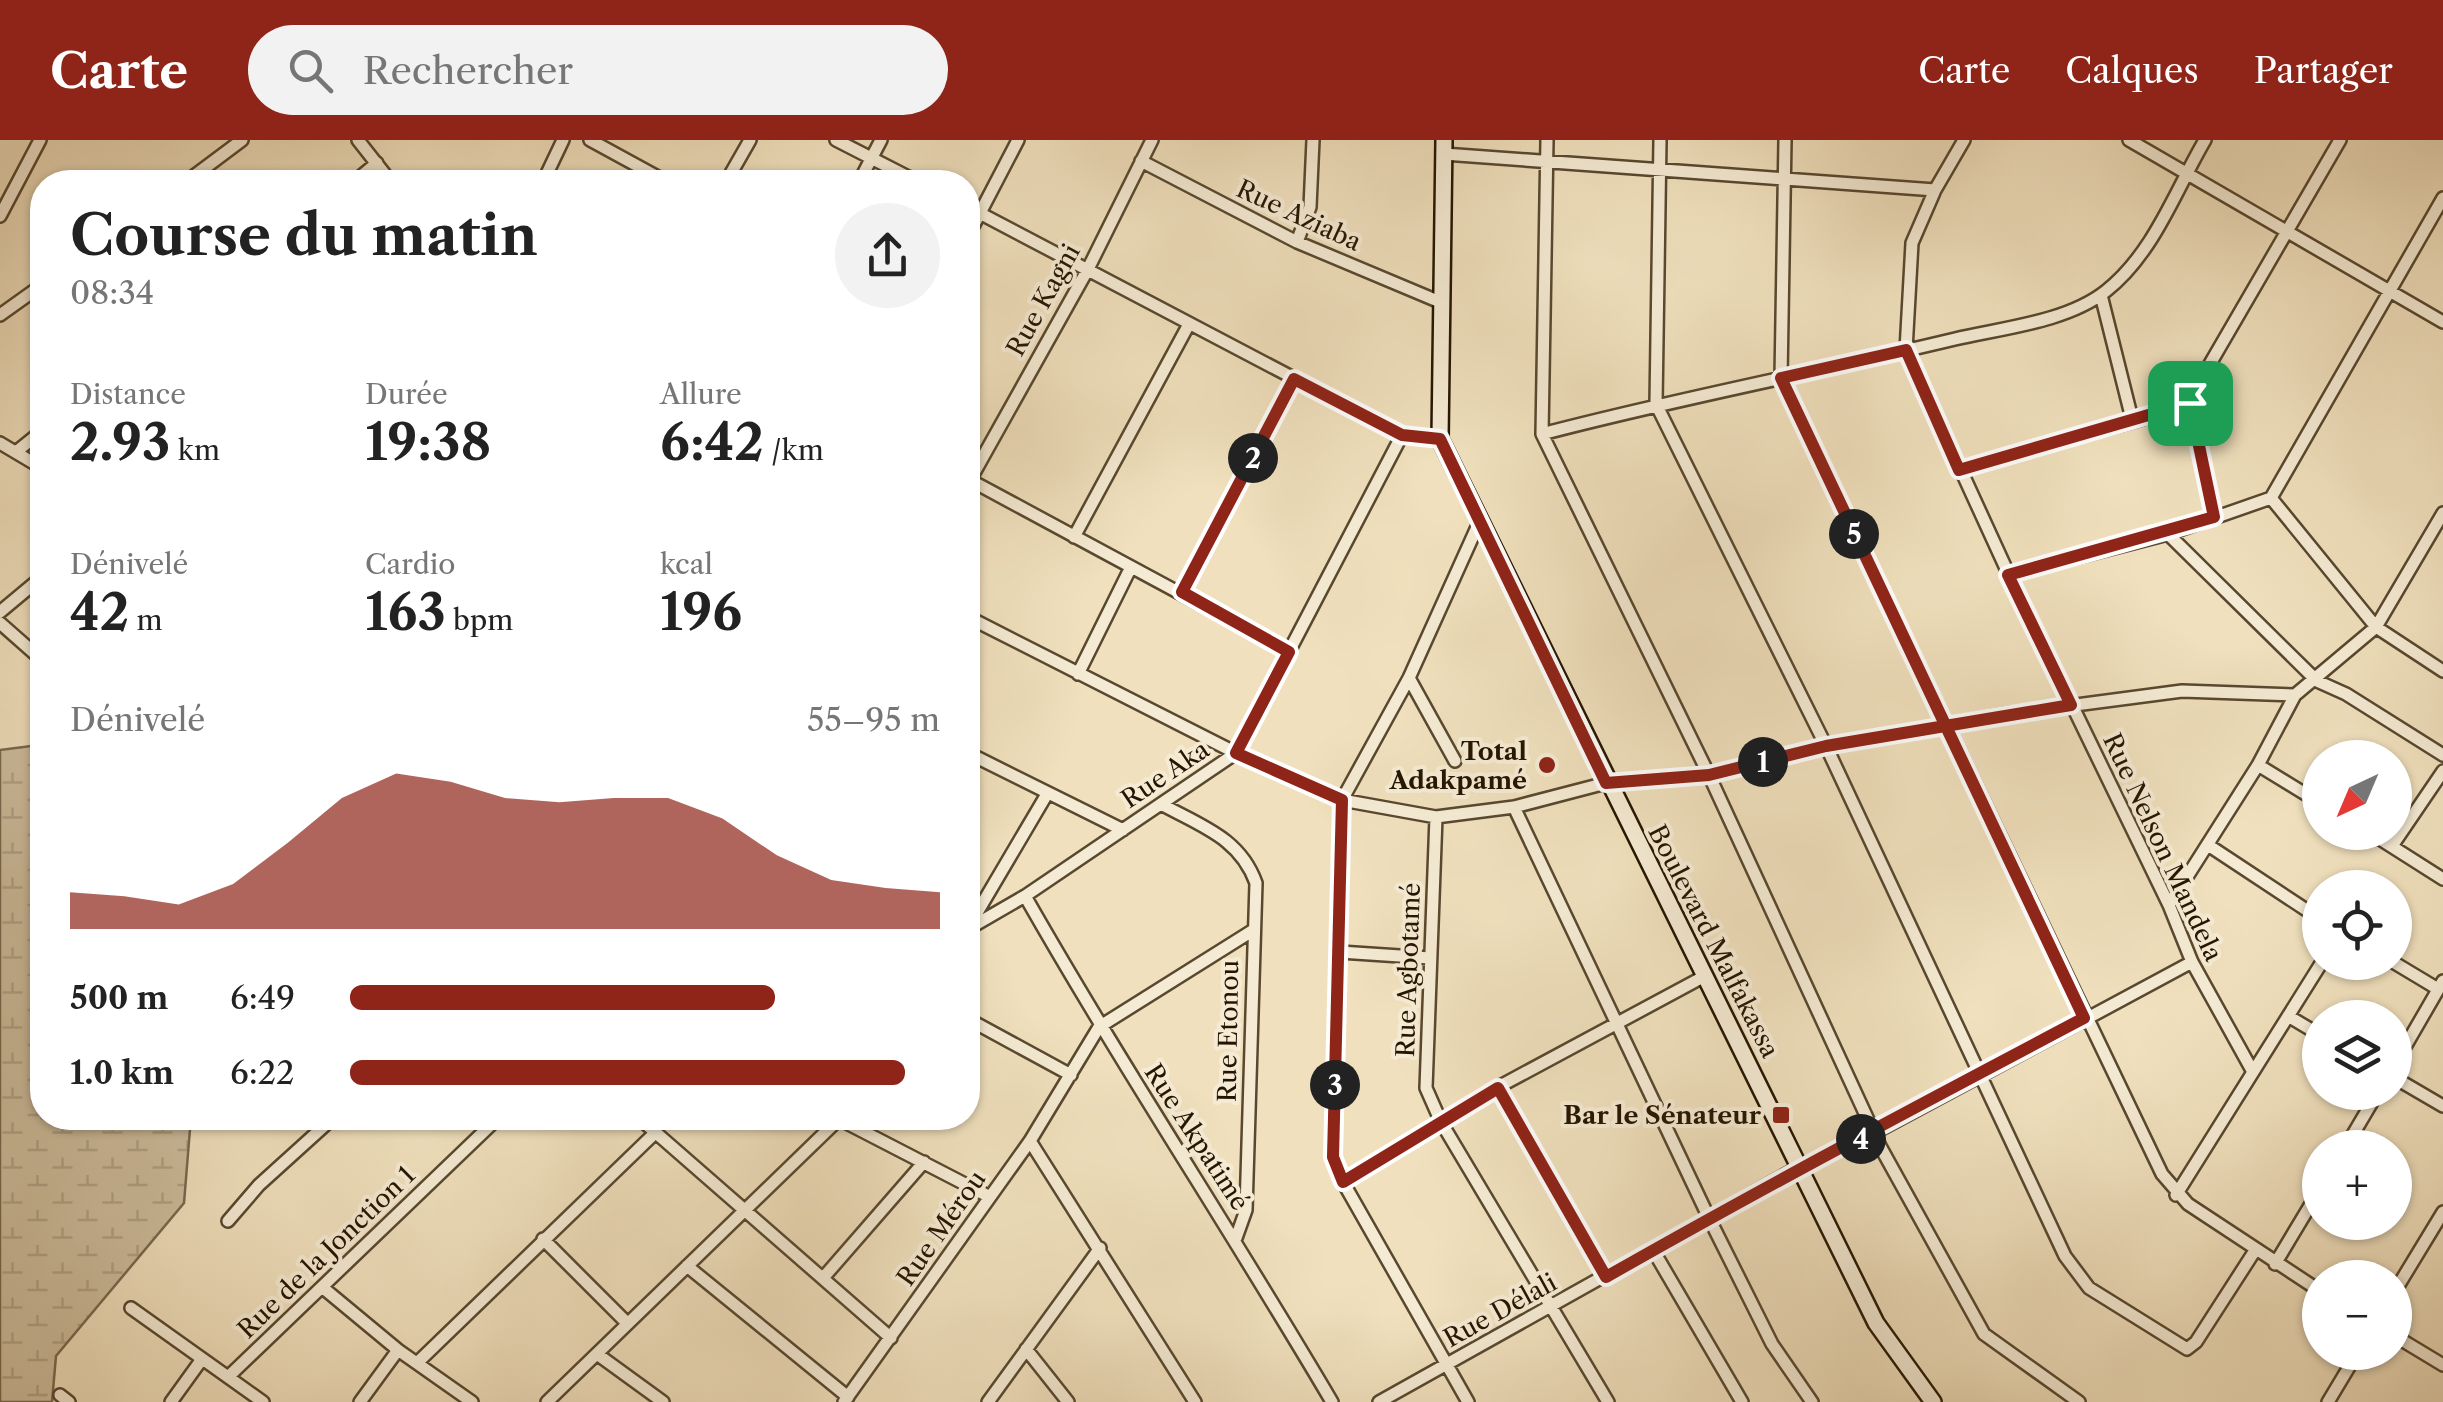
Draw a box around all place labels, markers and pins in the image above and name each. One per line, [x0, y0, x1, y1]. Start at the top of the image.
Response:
pin [2148, 361, 2233, 446]
pin: 2 [1228, 433, 1278, 483]
pin: 5 [1829, 509, 1879, 559]
place label: Total Adakpamé [1388, 736, 1527, 796]
pin: 1 [1738, 737, 1788, 787]
marker: Total Adakpamé [1536, 754, 1558, 776]
pin: 3 [1310, 1060, 1360, 1110]
place label: Bar le Sénateur [1563, 1100, 1762, 1131]
marker: Bar le Sénateur [1770, 1104, 1792, 1126]
pin: 4 [1836, 1114, 1886, 1164]

